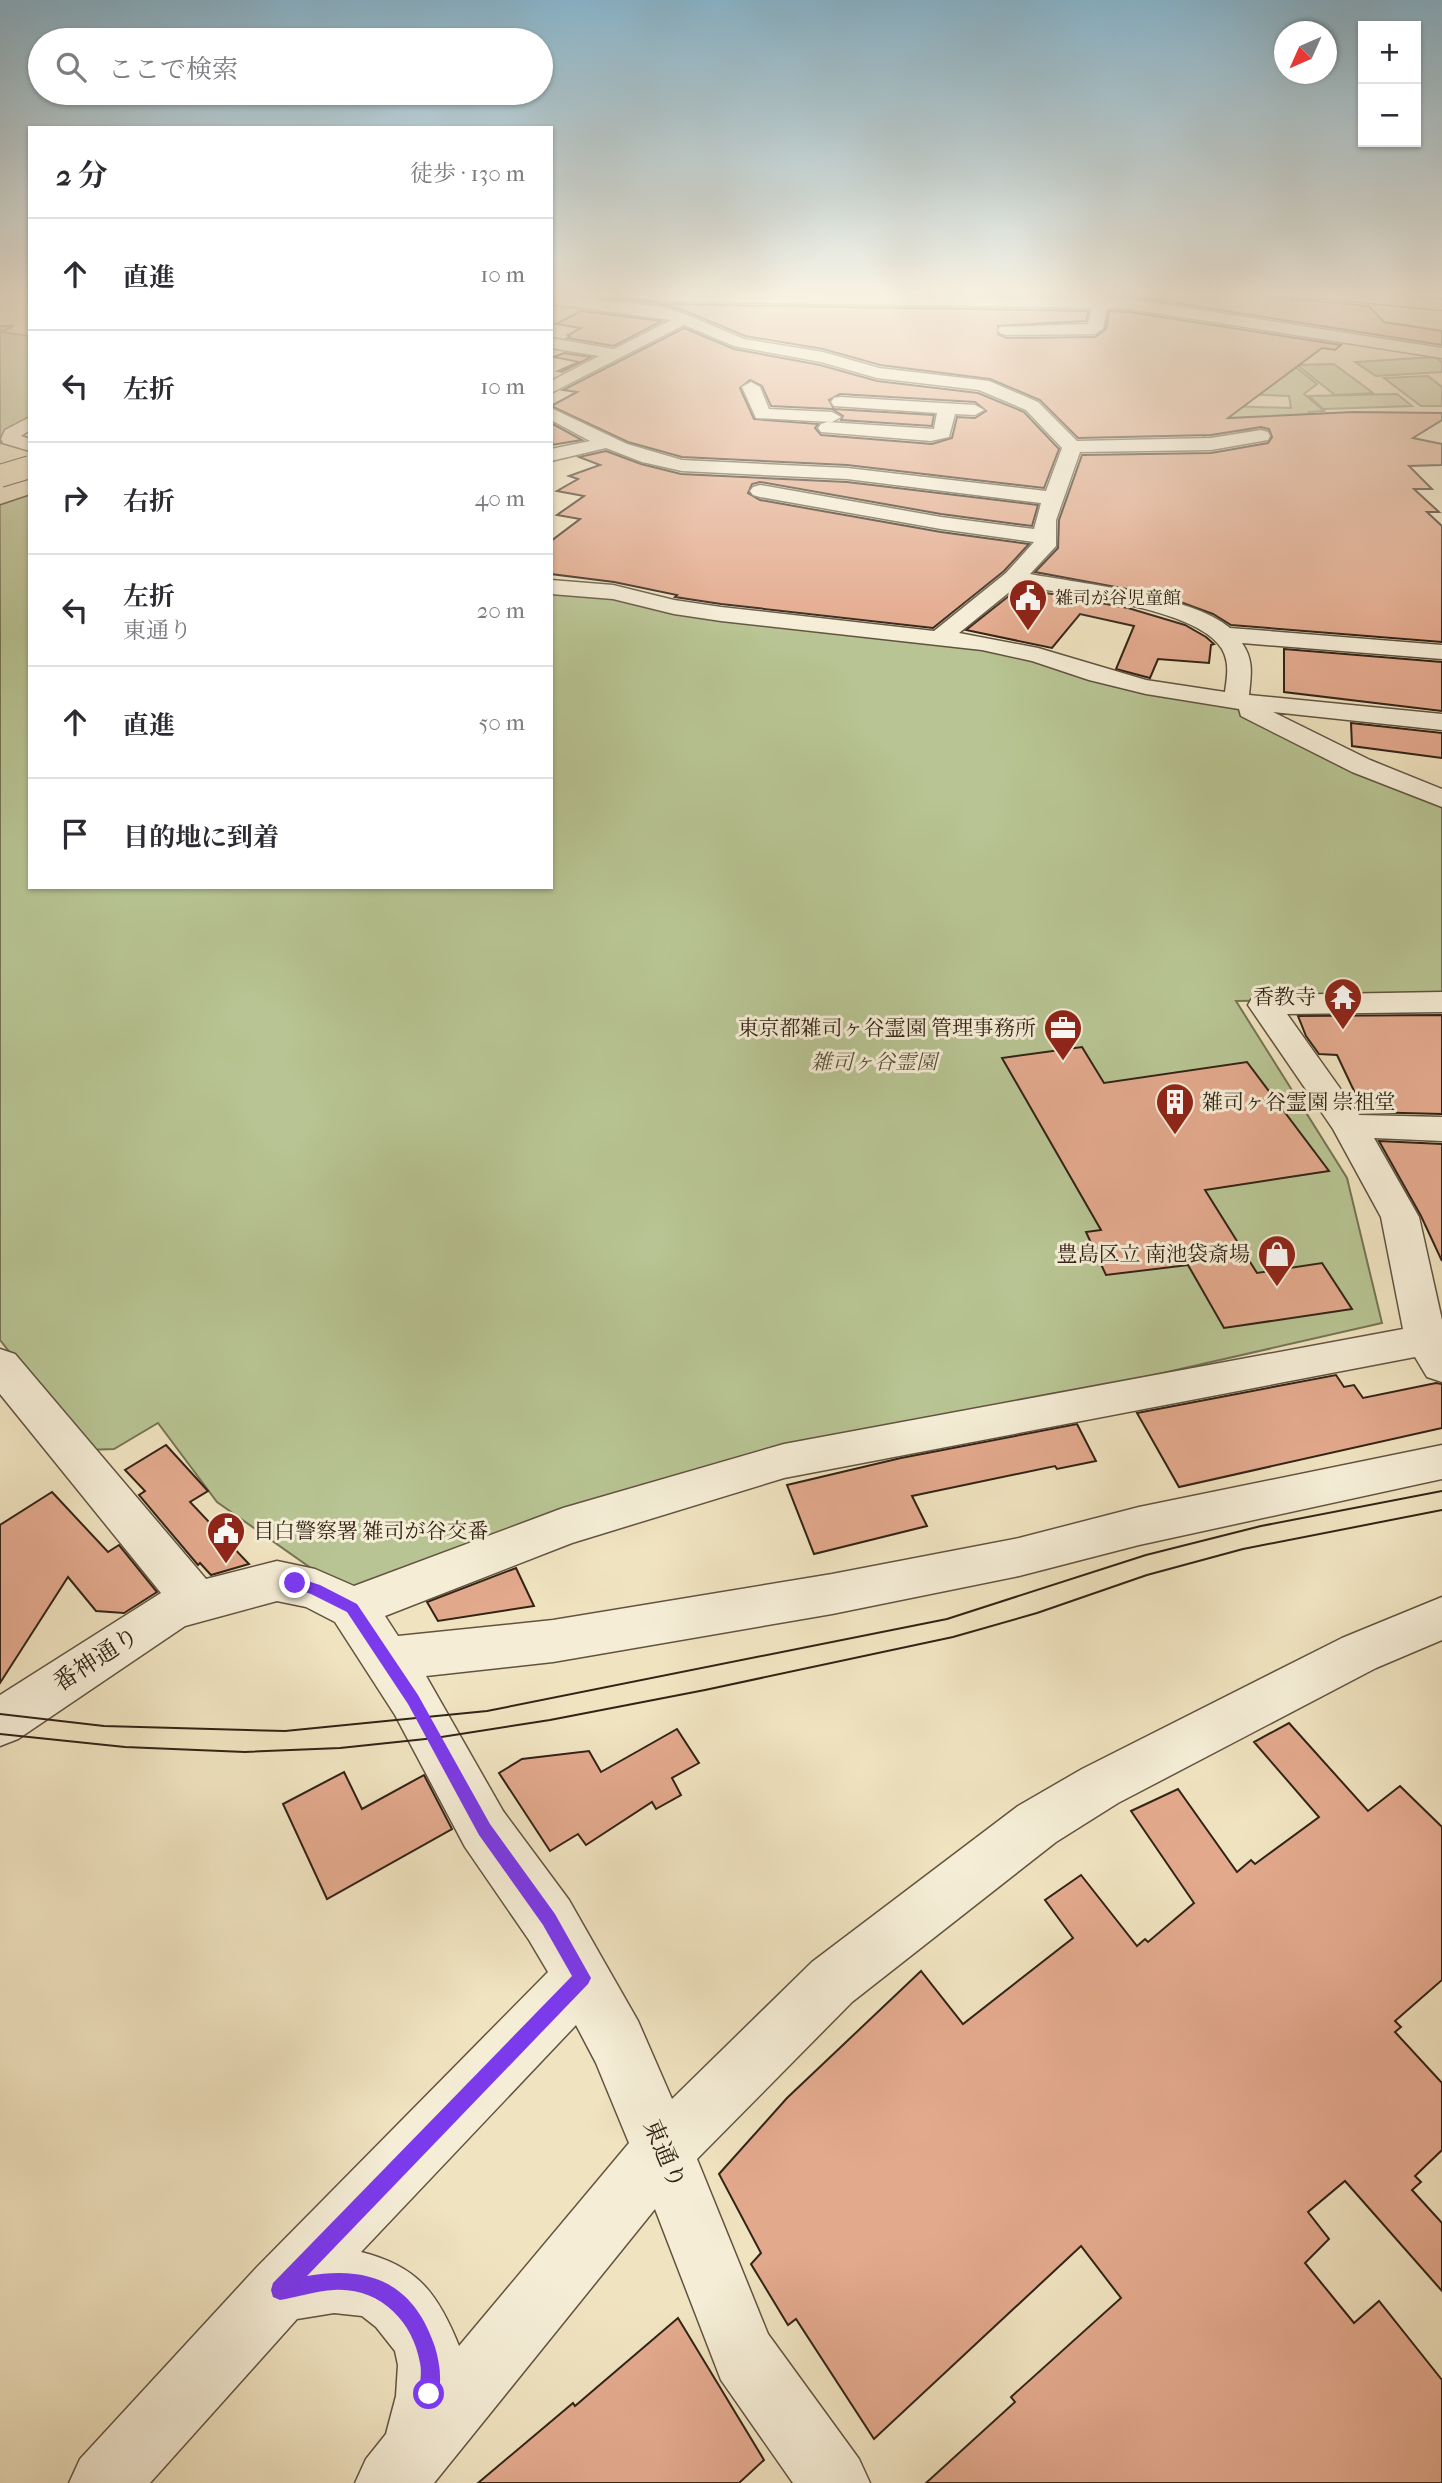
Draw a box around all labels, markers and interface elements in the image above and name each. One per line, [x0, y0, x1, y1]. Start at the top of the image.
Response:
north arrow [1274, 21, 1337, 84]
map controls [1358, 21, 1421, 147]
button: + [1358, 21, 1421, 84]
search box [28, 28, 553, 105]
icon: search [52, 48, 90, 86]
text: ここで検索 [108, 54, 238, 85]
button: − [1358, 84, 1421, 147]
text: 2 分 [56, 158, 108, 193]
text: 徒歩 · 130 m [410, 160, 525, 187]
icon: ahead [56, 255, 94, 293]
text: 10 m [480, 261, 525, 288]
text: 直進 [123, 262, 175, 293]
icon: left [56, 367, 94, 405]
text: 10 m [480, 373, 525, 400]
text: 左折 [123, 374, 175, 405]
icon: right [56, 479, 94, 517]
text: 40 m [475, 485, 525, 512]
text: 右折 [123, 486, 175, 517]
public building icon: 雑司が谷児童館 [1007, 577, 1049, 632]
text: 左折 [123, 581, 175, 612]
place label: 雑司が谷児童館 [1055, 588, 1181, 609]
icon: left [56, 591, 94, 629]
text: 20 m [476, 597, 525, 624]
text: 東通り [123, 617, 192, 644]
icon: ahead [56, 703, 94, 741]
text: 50 m [478, 709, 525, 736]
text: 直進 [123, 710, 175, 741]
icon: arrive [56, 815, 94, 853]
text: 目的地に到着 [123, 822, 279, 853]
temple icon: 香教寺 [1322, 976, 1364, 1031]
place label: 香教寺 [1253, 985, 1316, 1009]
office icon: 東京都雑司ヶ谷霊園 管理事務所 [1042, 1007, 1084, 1062]
place label: 東京都雑司ヶ谷霊園 管理事務所 [737, 1016, 1036, 1040]
park label: 雑司ヶ谷霊園 [811, 1050, 940, 1074]
building icon: 雑司ヶ谷霊園 崇祖堂 [1154, 1081, 1196, 1136]
place label: 雑司ヶ谷霊園 崇祖堂 [1202, 1090, 1396, 1114]
shop icon: 豊島区立 南池袋斎場 [1256, 1233, 1298, 1288]
place label: 豊島区立 南池袋斎場 [1056, 1242, 1250, 1266]
public building icon: 目白警察署 雑司が谷交番 [205, 1510, 247, 1565]
place label: 目白警察署 雑司が谷交番 [253, 1519, 489, 1543]
route end [279, 1567, 310, 1598]
street label: 番神通り [48, 1621, 144, 1697]
street label: 東通り [638, 2115, 692, 2193]
route start [413, 2378, 444, 2409]

